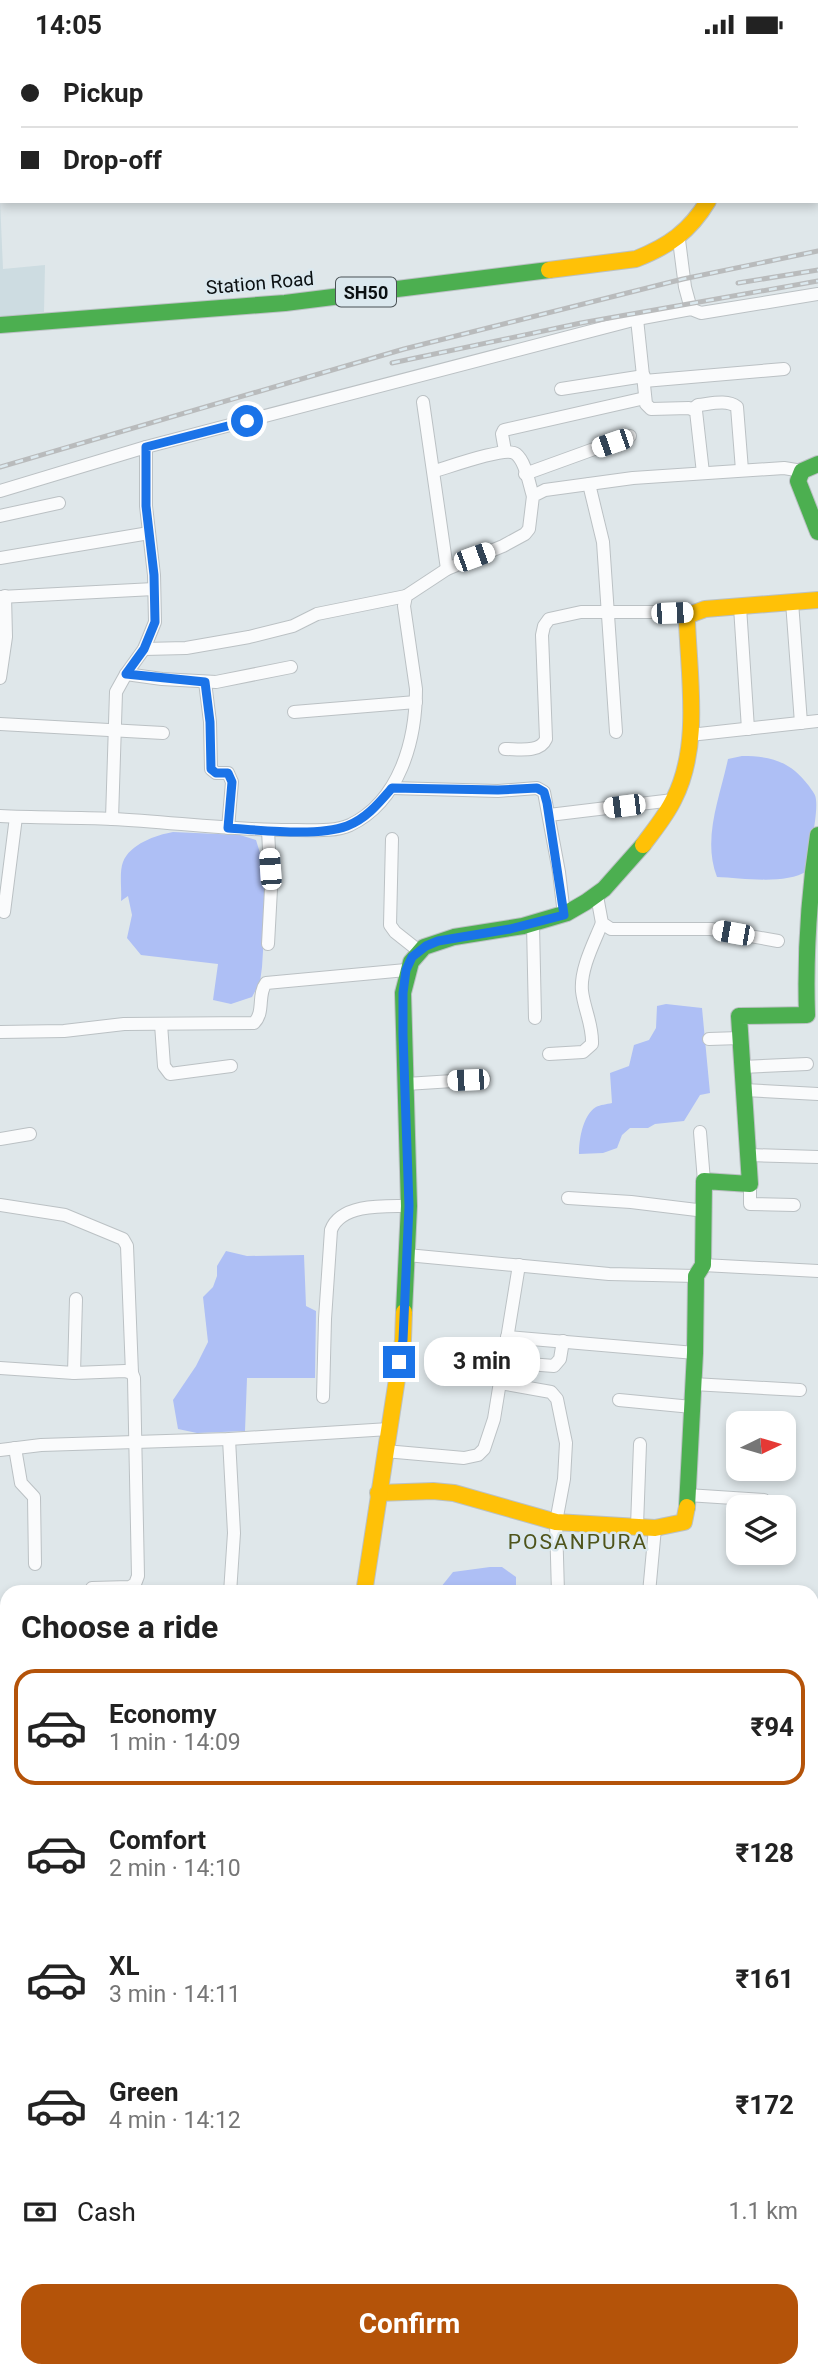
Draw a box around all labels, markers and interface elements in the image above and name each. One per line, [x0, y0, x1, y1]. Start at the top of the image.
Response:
text: 14:05 [35, 10, 102, 40]
text: Pickup [63, 78, 143, 108]
text: Drop-off [63, 145, 162, 175]
street label: Station Road [205, 267, 315, 299]
road number: SH50 [336, 278, 396, 307]
route start [231, 405, 263, 437]
car [589, 426, 636, 460]
car [451, 540, 498, 574]
car [651, 602, 694, 624]
car [602, 793, 647, 819]
car [259, 847, 282, 891]
car [711, 919, 756, 947]
car [447, 1069, 490, 1091]
callout: 3 min [424, 1337, 539, 1387]
route end [383, 1346, 415, 1378]
text: 3 min [453, 1348, 511, 1375]
north arrow [726, 1411, 796, 1481]
map controls [726, 1411, 796, 1565]
button: layers [726, 1495, 796, 1565]
district label: POSANPURA [508, 1530, 648, 1554]
text: Choose a ride [21, 1608, 218, 1646]
icon: car [25, 1696, 88, 1759]
text: Economy [109, 1699, 216, 1729]
text: ₹94 [750, 1712, 794, 1742]
text: 1 min · 14:09 [109, 1729, 241, 1756]
icon: car [25, 1822, 88, 1885]
text: Comfort [109, 1825, 206, 1855]
text: ₹128 [736, 1838, 794, 1868]
text: 2 min · 14:10 [109, 1855, 241, 1882]
icon: car [25, 1948, 88, 2011]
text: XL [109, 1951, 140, 1981]
text: ₹161 [736, 1964, 794, 1994]
text: 3 min · 14:11 [109, 1981, 241, 2008]
icon: car [25, 2074, 88, 2137]
text: Green [109, 2077, 179, 2107]
text: ₹172 [736, 2090, 794, 2120]
text: 4 min · 14:12 [109, 2107, 241, 2134]
icon: cash [21, 2193, 59, 2231]
text: Cash [77, 2197, 136, 2227]
text: 1.1 km [729, 2198, 798, 2225]
button: Confirm [21, 2284, 798, 2364]

